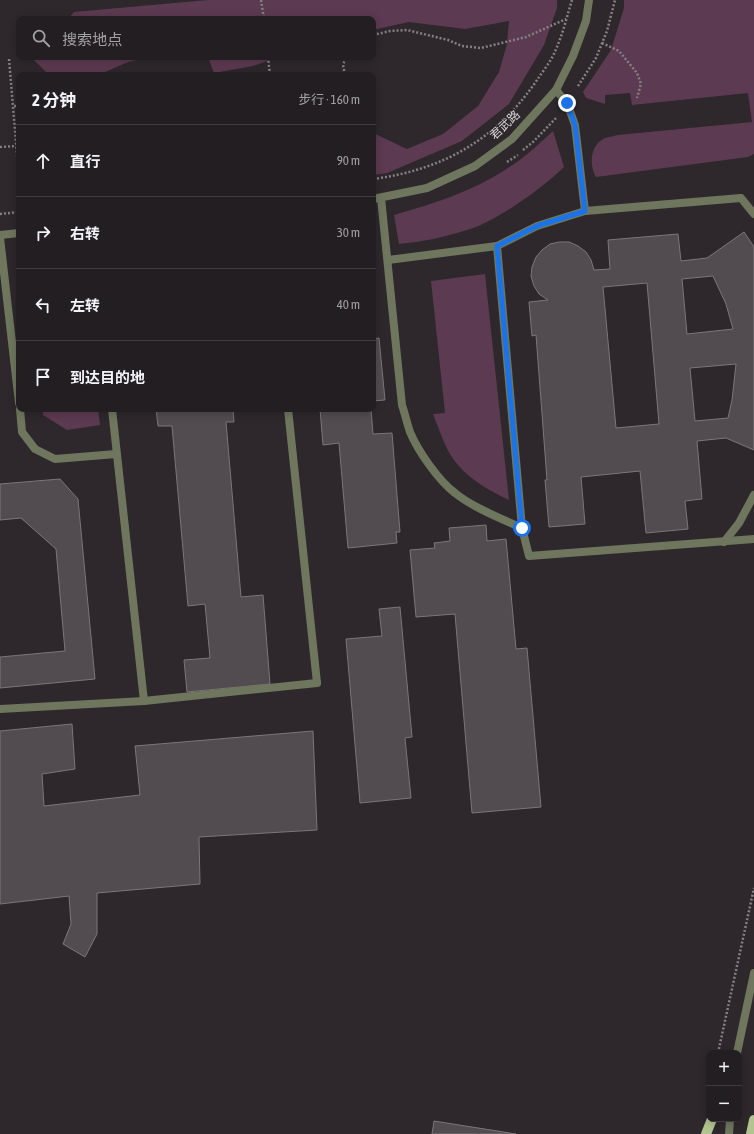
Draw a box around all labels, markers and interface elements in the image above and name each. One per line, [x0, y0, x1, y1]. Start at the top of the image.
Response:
search box [16, 16, 376, 60]
icon: search [30, 27, 52, 49]
text: 搜索地点 [62, 31, 122, 48]
text: 2 分钟 [32, 90, 76, 110]
text: 步行 · 160 m [298, 92, 360, 107]
route end [558, 94, 576, 112]
street label: 君武路 [487, 108, 523, 142]
icon: ahead [32, 150, 54, 172]
text: 直行 [70, 153, 100, 170]
text: 90 m [337, 153, 360, 168]
icon: right [32, 222, 54, 244]
text: 右转 [70, 225, 100, 242]
text: 30 m [337, 225, 360, 240]
icon: left [32, 294, 54, 316]
text: 左转 [70, 297, 100, 314]
text: 40 m [337, 297, 360, 312]
icon: arrive [32, 366, 54, 388]
text: 到达目的地 [70, 369, 145, 386]
route start [513, 519, 531, 537]
map controls [706, 1050, 742, 1122]
button: + [706, 1050, 742, 1086]
button: − [706, 1086, 742, 1122]

